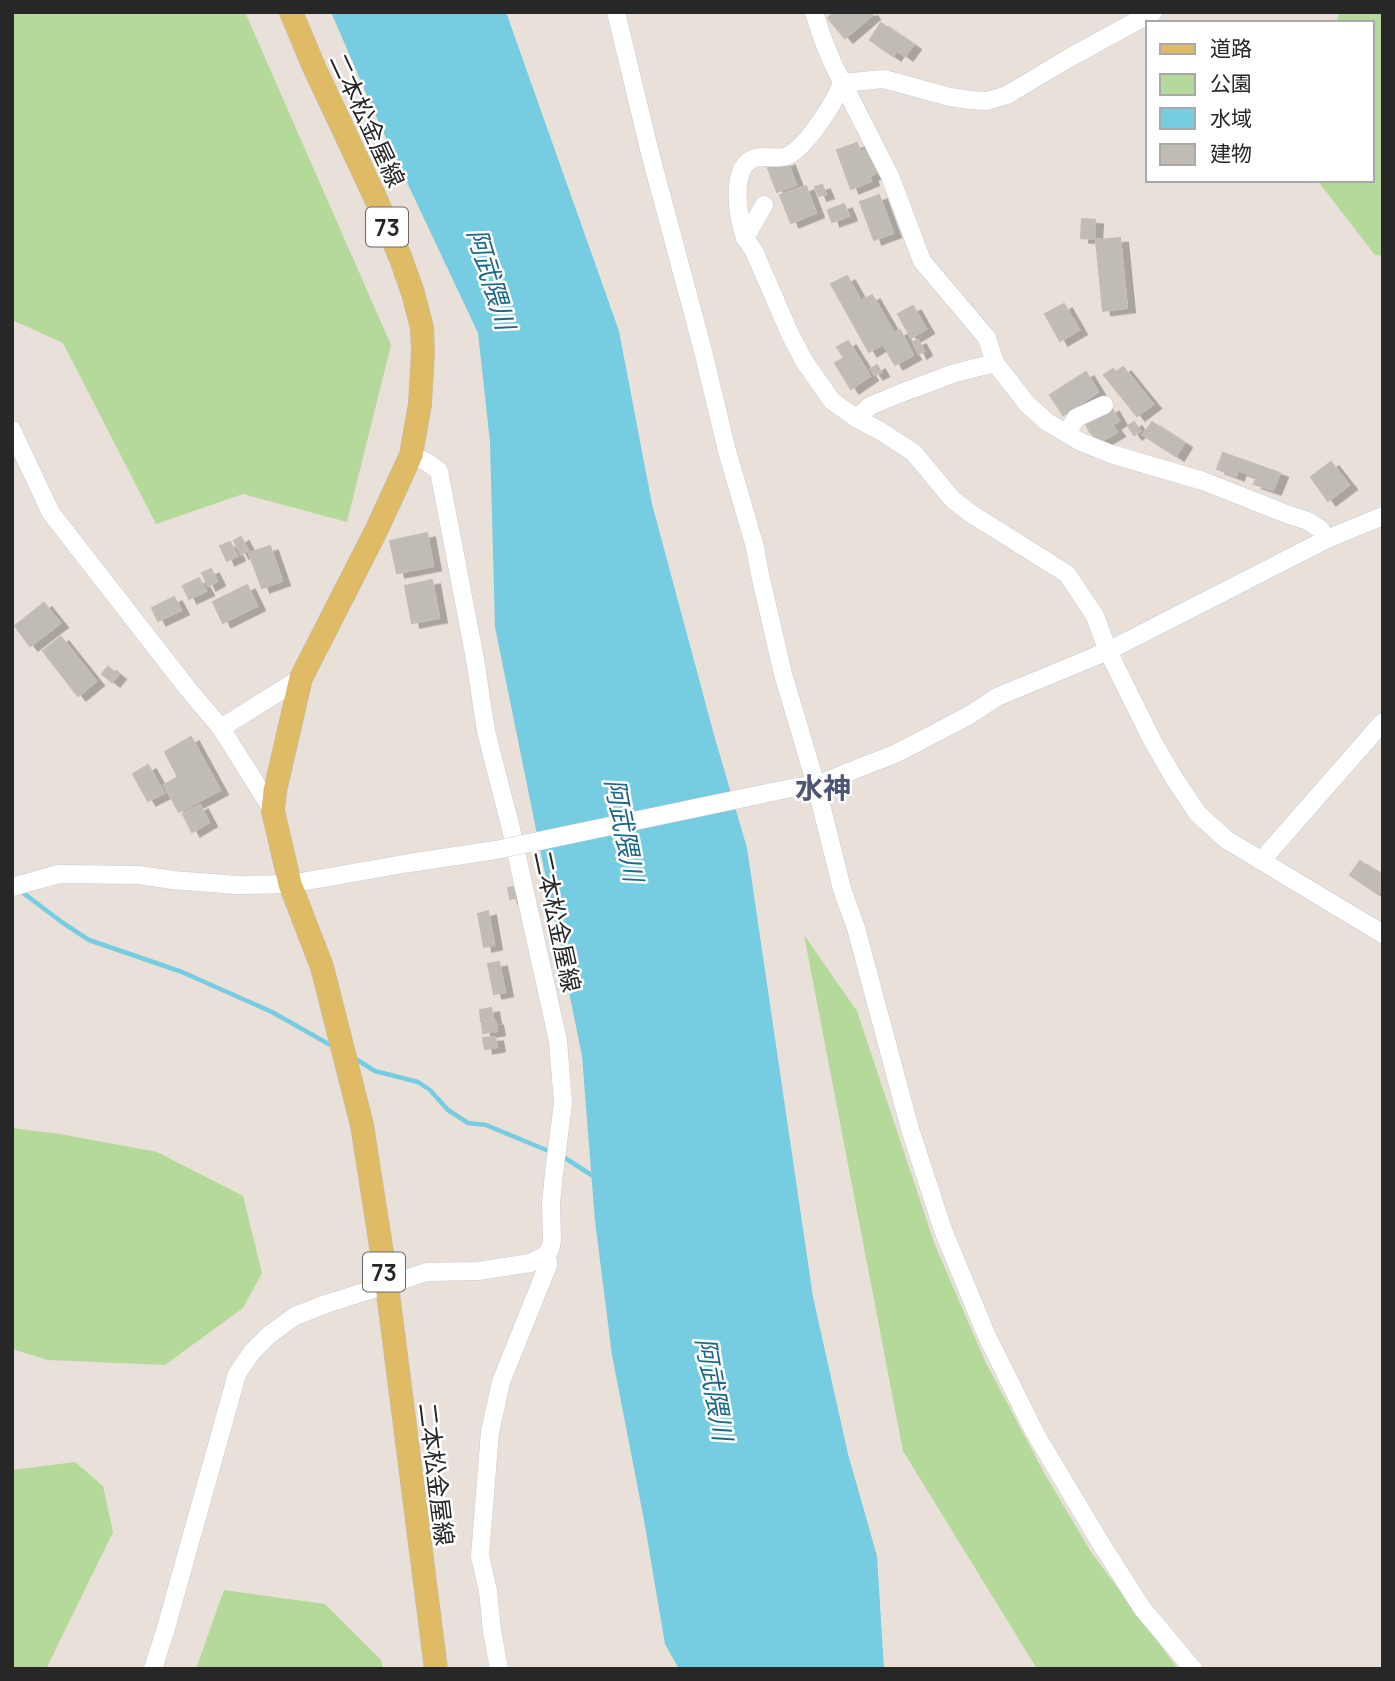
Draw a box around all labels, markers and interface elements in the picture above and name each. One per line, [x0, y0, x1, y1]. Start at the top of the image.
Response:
legend [1146, 21, 1374, 182]
text: 道路 [1210, 34, 1252, 62]
street label: 二本松金屋線 [323, 48, 413, 192]
text: 公園 [1210, 69, 1252, 97]
text: 水域 [1210, 104, 1252, 132]
text: 建物 [1210, 139, 1252, 167]
road number: 73 [366, 208, 408, 246]
water label: 阿武隈川 [460, 224, 525, 337]
district label: 水神 [795, 768, 851, 806]
water label: 阿武隈川 [597, 776, 653, 887]
street label: 二本松金屋線 [527, 847, 589, 995]
road number: 73 [363, 1252, 405, 1292]
water label: 阿武隈川 [688, 1335, 742, 1446]
street label: 二本松金屋線 [412, 1401, 462, 1547]

